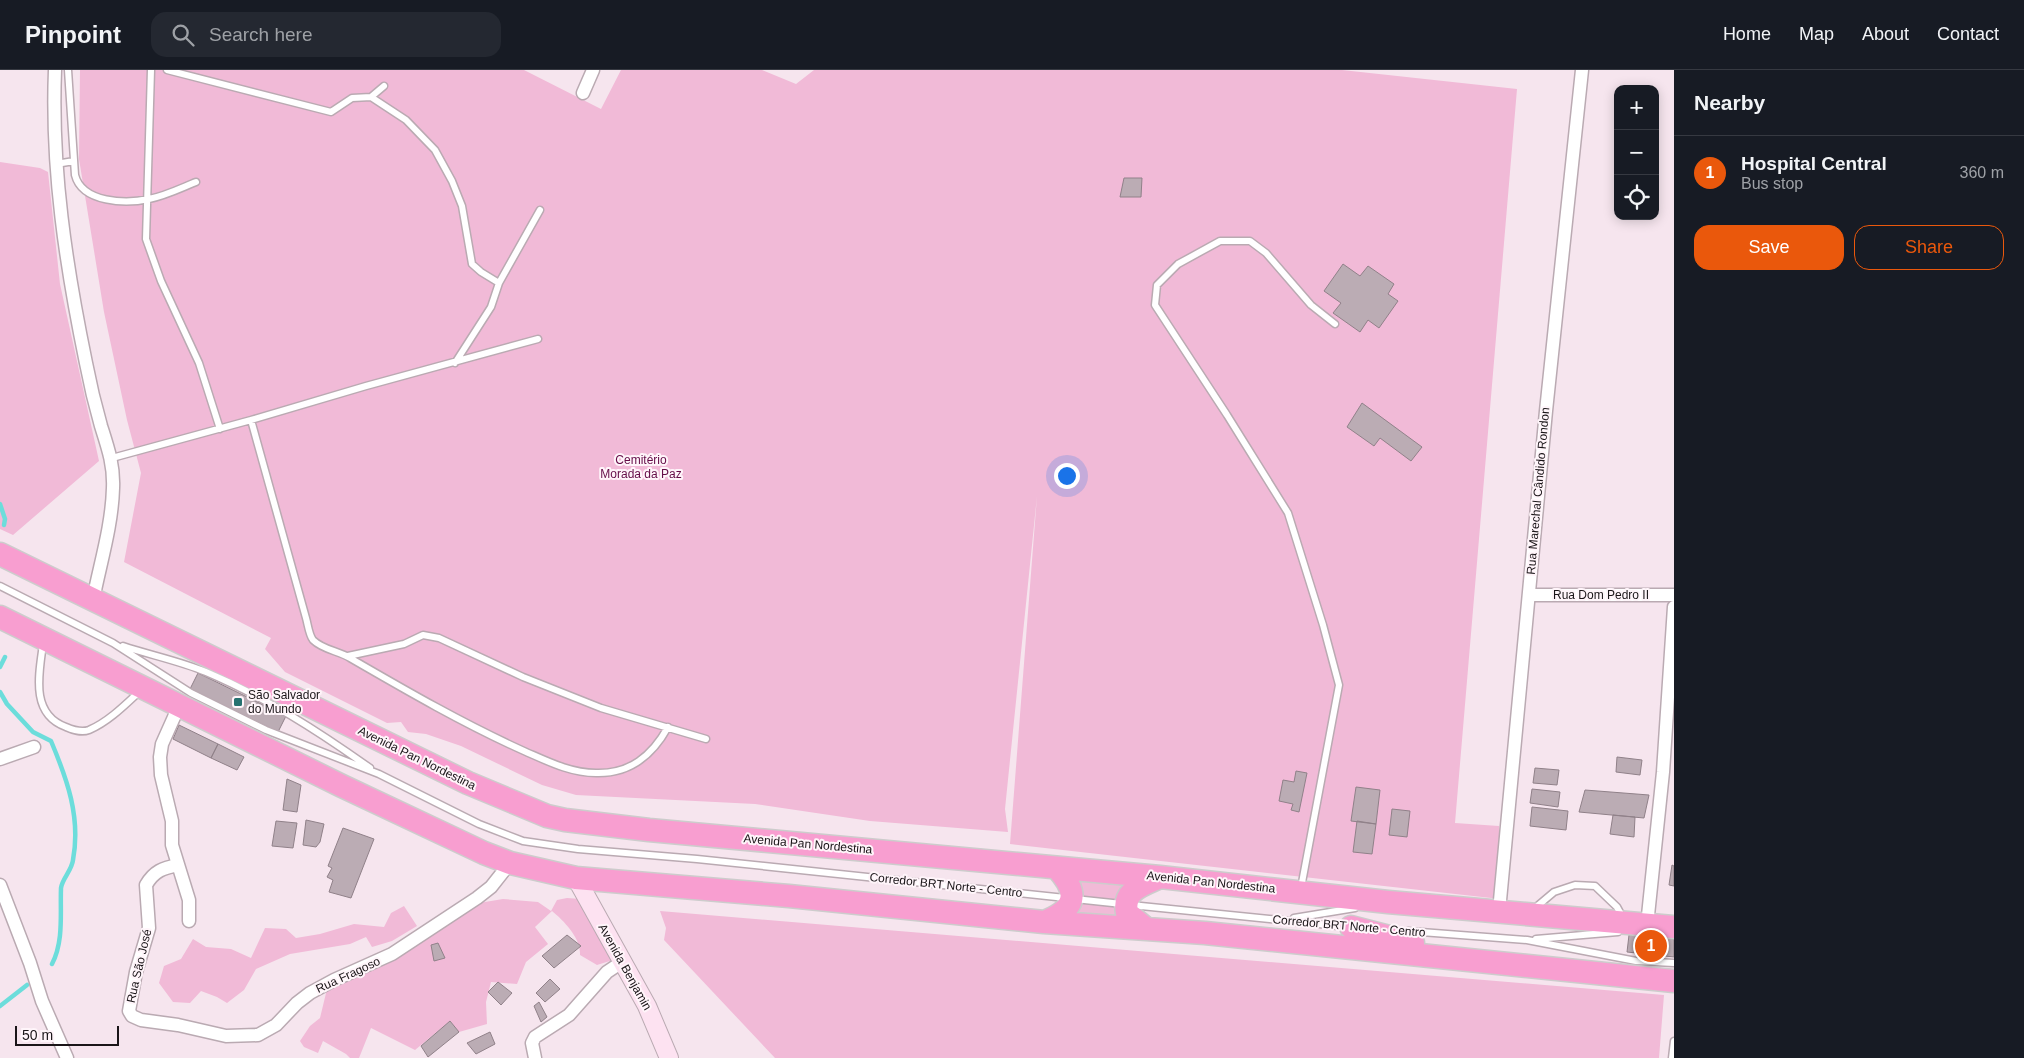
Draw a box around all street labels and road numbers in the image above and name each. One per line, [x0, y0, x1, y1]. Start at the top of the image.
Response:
street label: Rua Marechal Cândido Rondon [1524, 407, 1552, 575]
street label: Rua Dom Pedro II [1553, 588, 1649, 602]
street label: Avenida Pan Nordestina [356, 723, 478, 793]
street label: Avenida Pan Nordestina [743, 831, 873, 857]
street label: Avenida Pan Nordestina [1146, 868, 1276, 896]
street label: Corredor BRT Norte - Centro [869, 870, 1023, 900]
street label: Corredor BRT Norte - Centro [1272, 912, 1426, 940]
street label: Avenida Benjamin [595, 921, 655, 1013]
street label: Rua São José [124, 927, 154, 1004]
street label: Rua Fragoso [314, 954, 383, 996]

